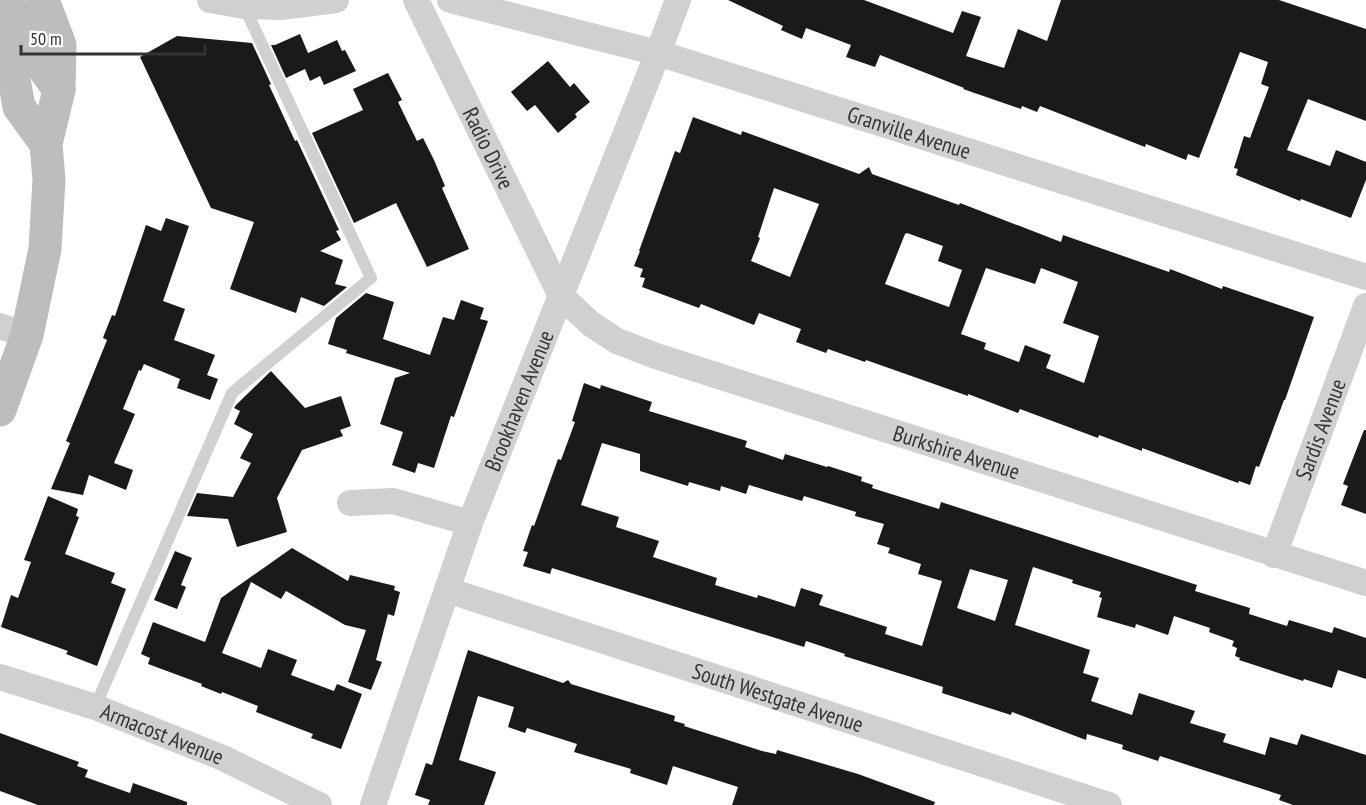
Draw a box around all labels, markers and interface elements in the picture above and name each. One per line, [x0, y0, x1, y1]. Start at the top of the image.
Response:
scale bar [21, 18, 206, 56]
text: 50 m [30, 27, 62, 50]
street label: Granville Avenue [844, 100, 974, 165]
street label: Radio Drive [457, 103, 520, 194]
street label: Brookhaven Avenue [478, 326, 560, 475]
street label: Sardis Avenue [1289, 375, 1352, 484]
street label: Burkshire Avenue [890, 419, 1023, 485]
street label: South Westgate Avenue [689, 657, 867, 738]
street label: Armacost Avenue [97, 697, 228, 771]

